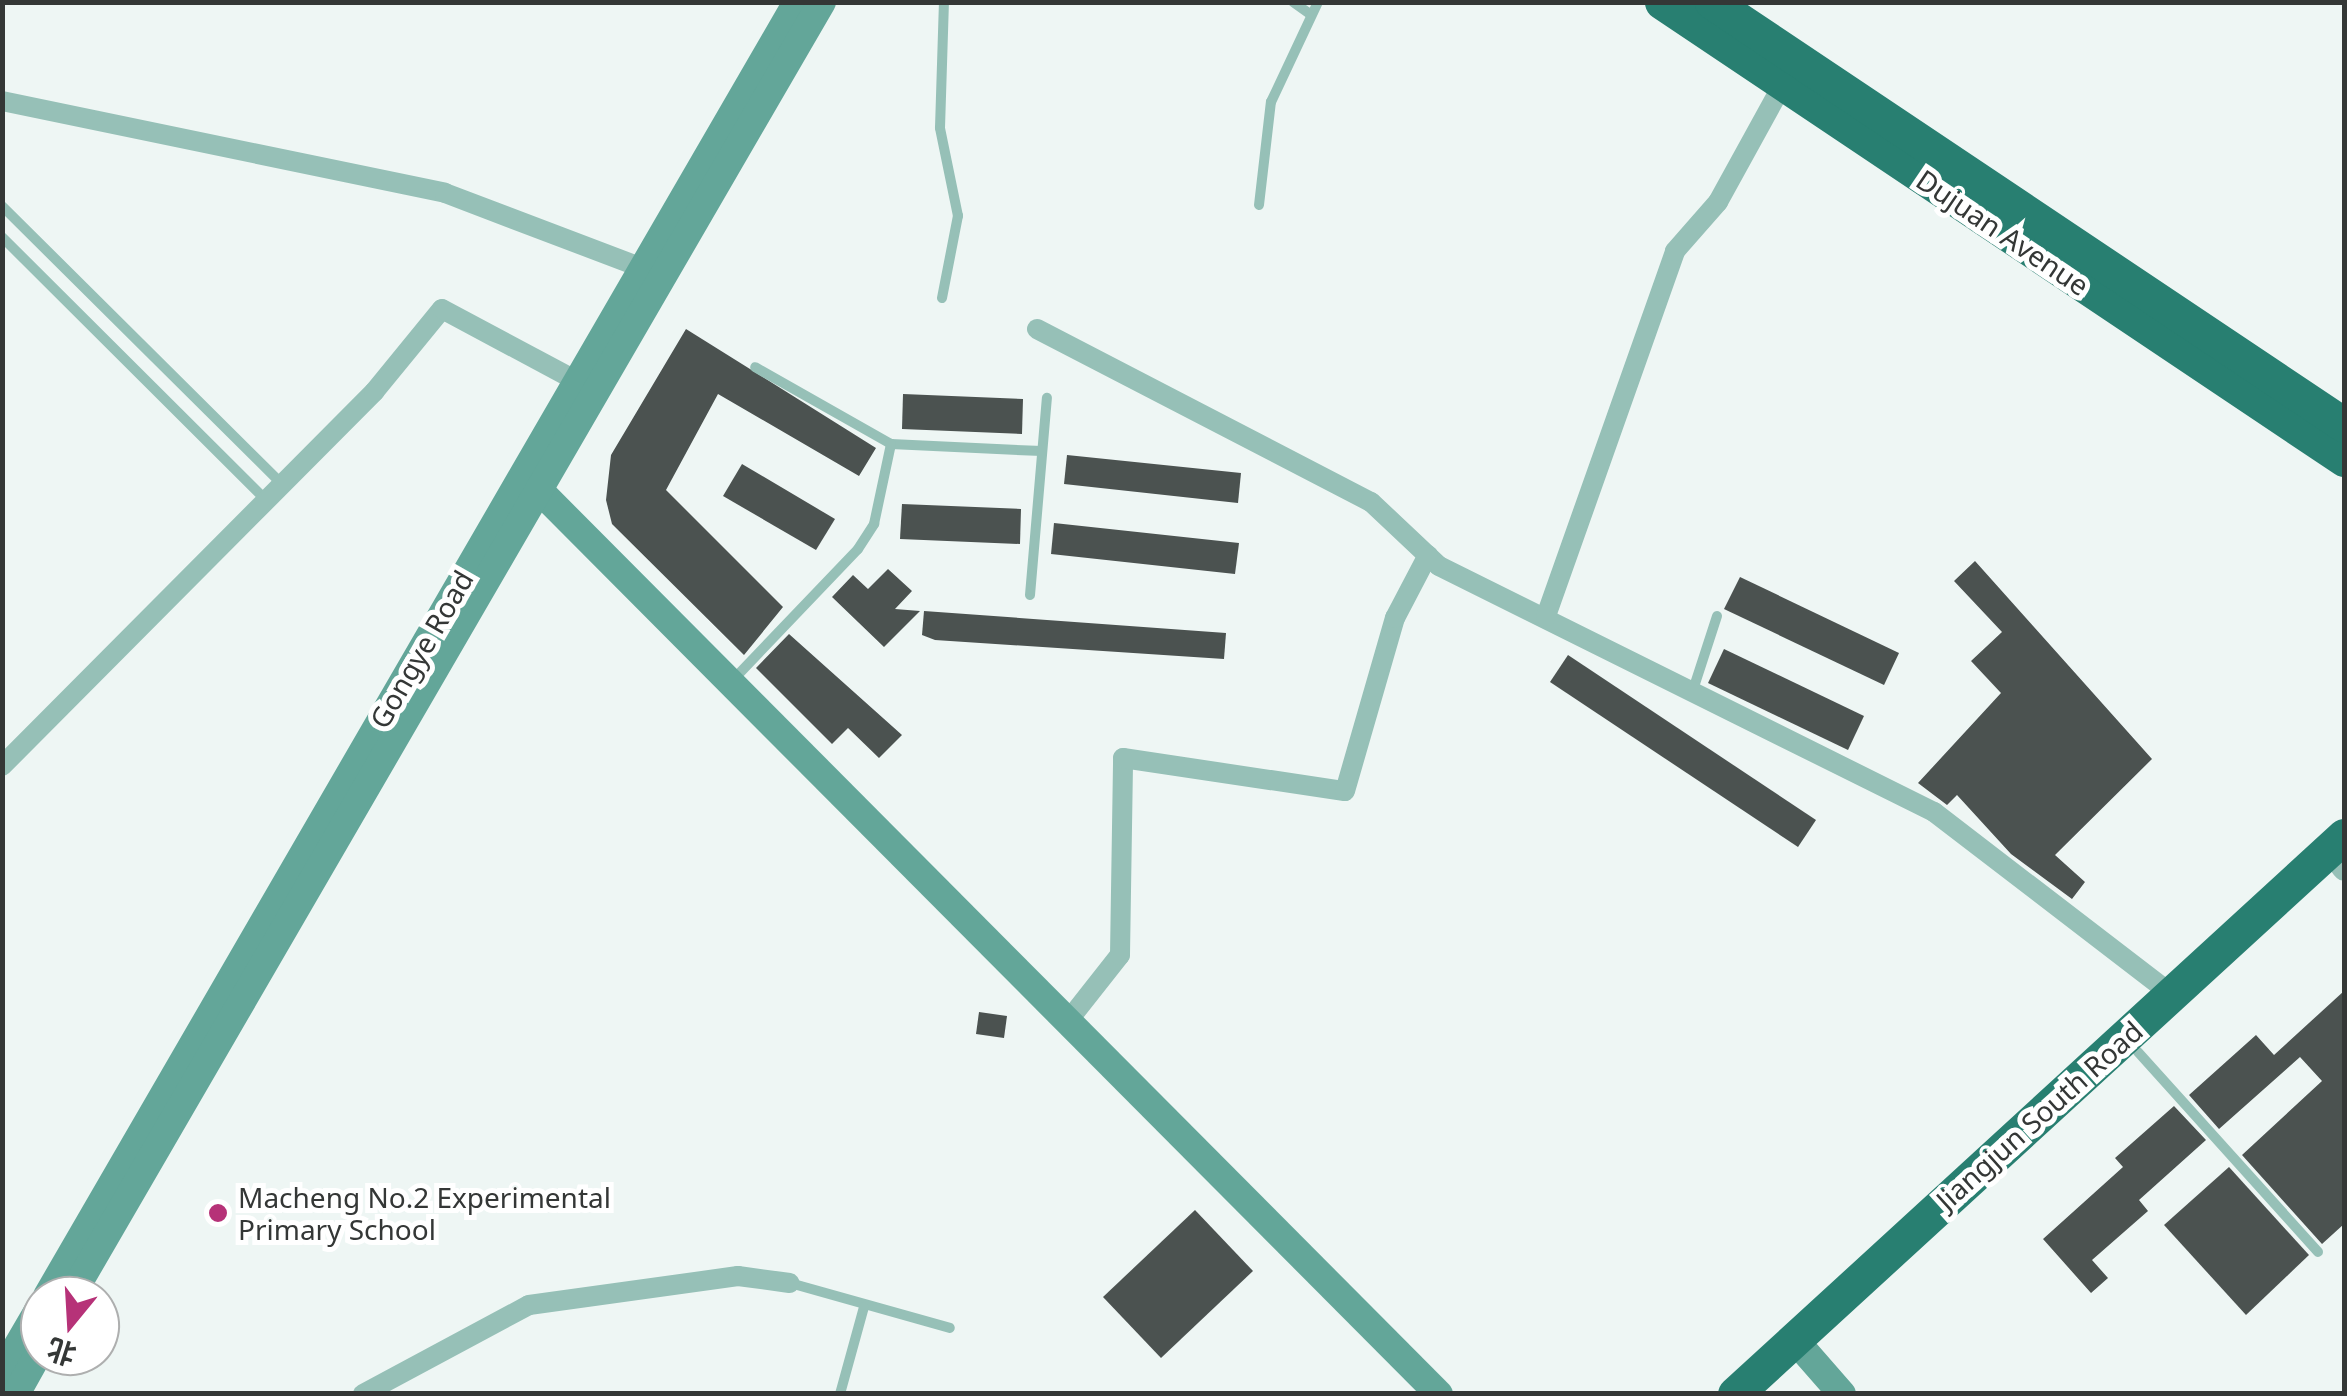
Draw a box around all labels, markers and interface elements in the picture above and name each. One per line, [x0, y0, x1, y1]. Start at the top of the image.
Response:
street label: Dujuan Avenue [1910, 162, 2096, 302]
street label: Gongye Road [362, 564, 480, 734]
street label: Jiangjun South Road [1929, 1014, 2149, 1216]
place label: Macheng No.2 Experimental Primary School [238, 1180, 611, 1246]
marker: Macheng No.2 Experimental Primary School [207, 1202, 229, 1224]
north arrow [20, 1276, 120, 1376]
text: 北 [42, 1330, 81, 1375]

